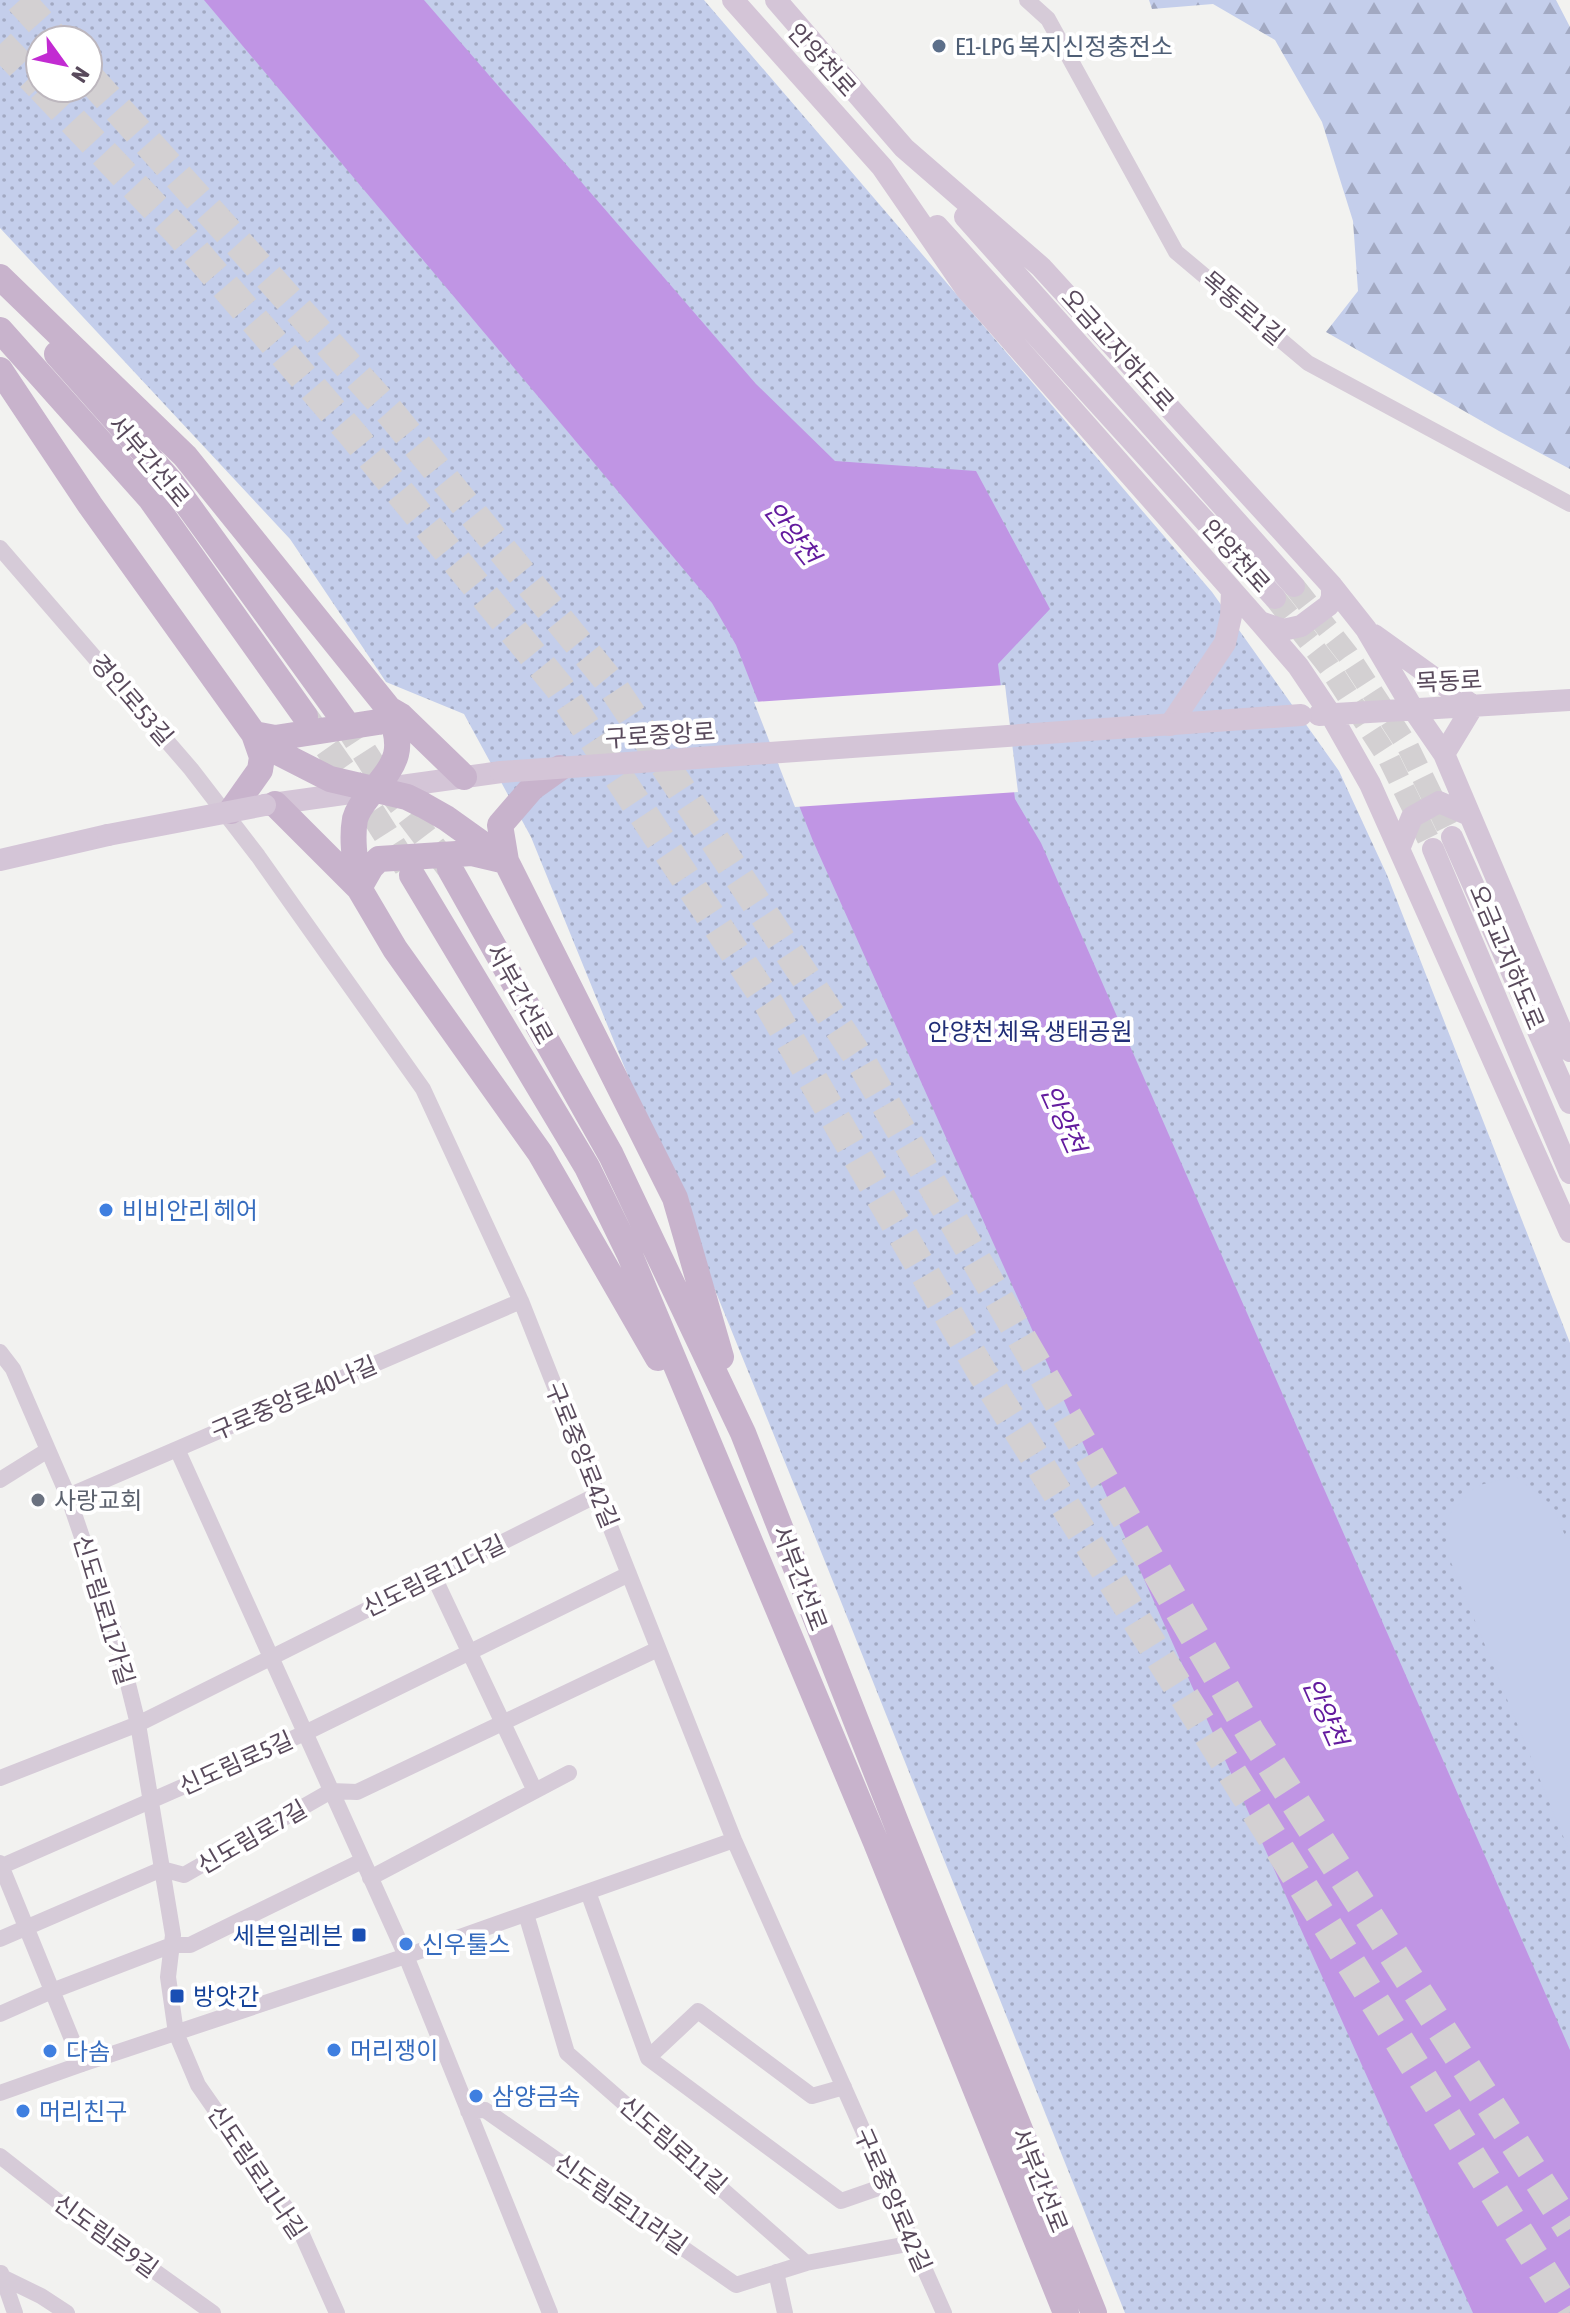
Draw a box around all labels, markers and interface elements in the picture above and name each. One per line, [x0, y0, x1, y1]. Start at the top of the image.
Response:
street label: 안양천로 [782, 18, 862, 102]
north arrow [24, 24, 104, 104]
place label: E1-LPG 복지신정충전소 [955, 33, 1173, 60]
marker: E1-LPG 복지신정충전소 [930, 37, 948, 55]
text: N [66, 62, 95, 87]
street label: 목동로1길 [1196, 266, 1290, 350]
street label: 오금교지하도로 [1056, 284, 1180, 416]
street label: 서부간선로 [103, 410, 195, 512]
water label: 안양천 [758, 495, 828, 573]
street label: 안양천로 [1196, 514, 1276, 598]
street label: 경인로53길 [85, 649, 179, 751]
street label: 목동로 [1415, 666, 1483, 696]
street label: 구로중앙로 [604, 718, 716, 752]
street label: 오금교지하도로 [1464, 881, 1550, 1033]
street label: 서부간선로 [481, 939, 559, 1049]
park label: 안양천 체육 생태공원 [927, 1018, 1133, 1045]
water label: 안양천 [1035, 1080, 1093, 1161]
place label: 비비안리 헤어 [122, 1197, 258, 1224]
marker: 비비안리 헤어 [97, 1201, 115, 1219]
street label: 구로중앙로40나길 [207, 1351, 381, 1445]
street label: 구로중앙로42길 [540, 1378, 624, 1532]
place label: 사랑교회 [54, 1487, 142, 1514]
marker: 사랑교회 [29, 1491, 47, 1509]
street label: 서부간선로 [768, 1522, 832, 1634]
street label: 신도림로11다길 [358, 1530, 510, 1622]
street label: 신도림로11가길 [68, 1532, 140, 1688]
water label: 안양천 [1297, 1673, 1355, 1754]
street label: 신도림로5길 [175, 1726, 297, 1800]
street label: 신도림로7길 [193, 1795, 311, 1879]
place label: 세븐일레븐 [233, 1922, 343, 1949]
marker: 세븐일레븐 [350, 1926, 368, 1944]
place label: 신우툴스 [422, 1931, 510, 1958]
marker: 신우툴스 [397, 1935, 415, 1953]
place label: 방앗간 [193, 1983, 259, 2010]
marker: 방앗간 [168, 1987, 186, 2005]
place label: 머리쟁이 [350, 2037, 438, 2064]
place label: 다솜 [66, 2038, 110, 2065]
marker: 머리쟁이 [325, 2041, 343, 2059]
marker: 다솜 [41, 2042, 59, 2060]
place label: 삼양금속 [492, 2083, 580, 2110]
marker: 삼양금속 [467, 2087, 485, 2105]
street label: 신도림로11길 [614, 2091, 732, 2199]
place label: 머리친구 [39, 2098, 127, 2125]
street label: 신도림로11나길 [202, 2100, 312, 2244]
marker: 머리친구 [14, 2102, 32, 2120]
street label: 구로중앙로42길 [849, 2124, 937, 2276]
street label: 서부간선로 [1007, 2124, 1073, 2236]
street label: 신도림로11라길 [550, 2148, 692, 2260]
street label: 신도림로9길 [49, 2189, 163, 2283]

